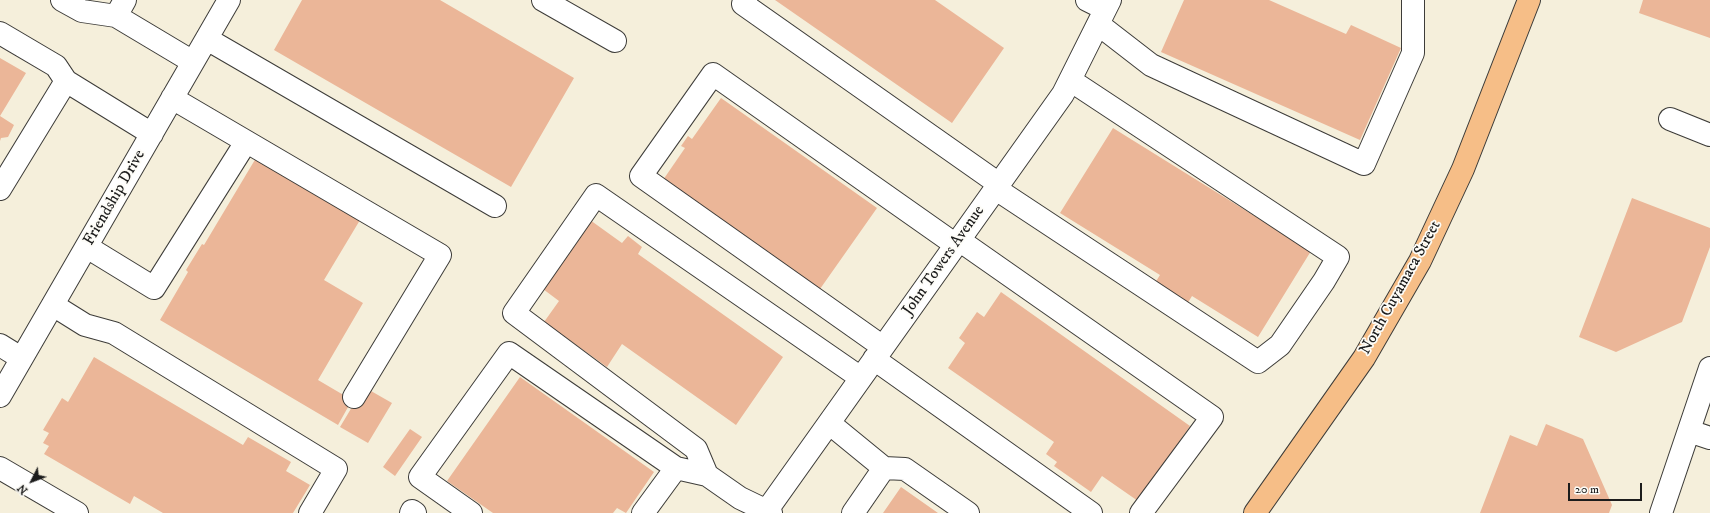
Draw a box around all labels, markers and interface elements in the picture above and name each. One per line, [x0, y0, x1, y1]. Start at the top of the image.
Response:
street label: Friendship Drive [80, 147, 150, 249]
street label: John Towers Avenue [899, 202, 989, 320]
street label: North Cuyamaca Street [1356, 218, 1446, 358]
north arrow [12, 461, 52, 501]
scale bar [1570, 475, 1644, 501]
text: N [15, 481, 31, 497]
text: 20 m [1575, 482, 1599, 497]

